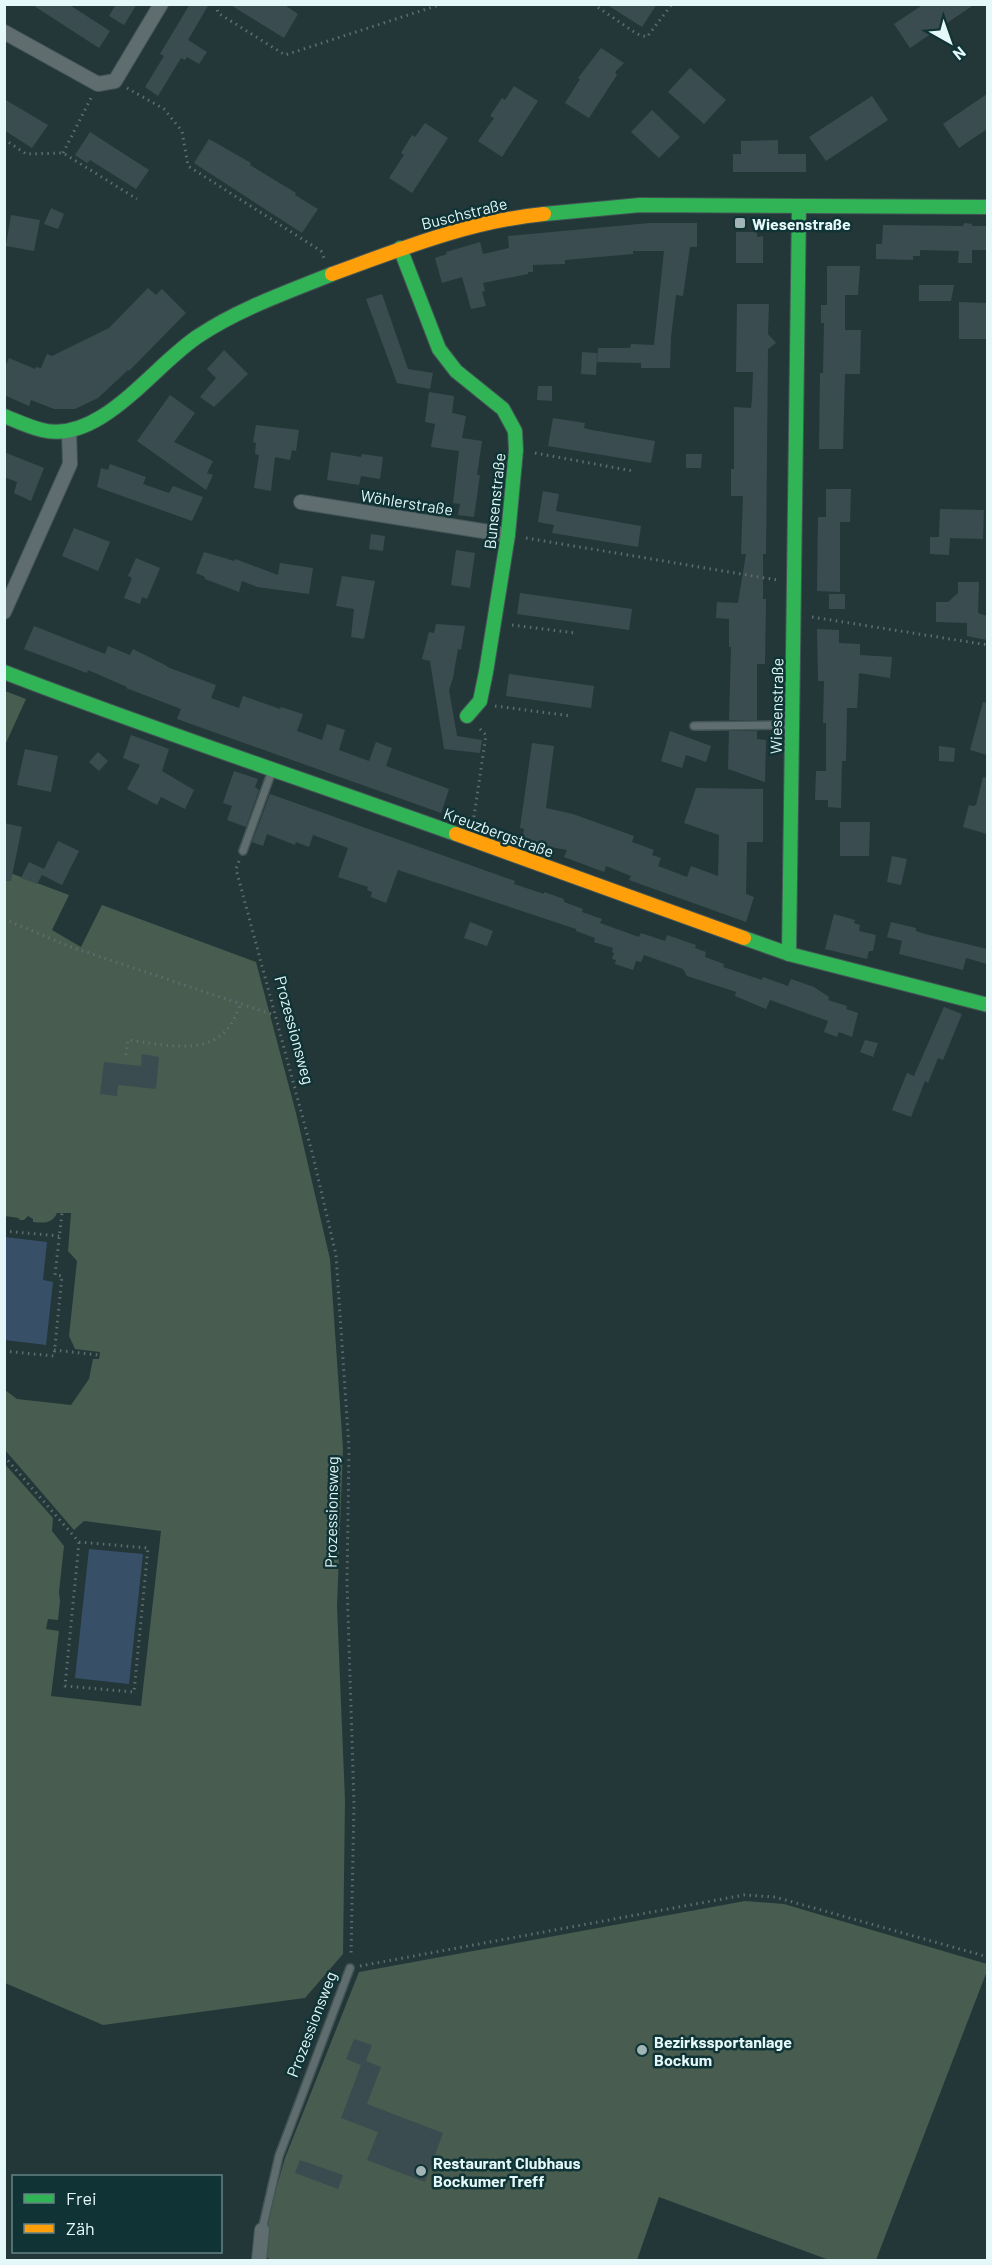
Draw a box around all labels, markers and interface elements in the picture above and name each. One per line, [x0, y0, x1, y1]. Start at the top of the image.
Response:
north arrow [920, 12, 980, 72]
text: N [950, 43, 970, 65]
street label: Buschstraße [419, 193, 509, 233]
place label: Wiesenstraße [752, 214, 851, 233]
marker: Wiesenstraße [733, 216, 747, 230]
street label: Bunsenstraße [479, 452, 509, 550]
street label: Wöhlerstraße [359, 485, 455, 519]
street label: Wiesenstraße [766, 658, 786, 754]
street label: Kreuzbergstraße [441, 803, 557, 861]
street label: Prozessionsweg [271, 974, 319, 1086]
street label: Prozessionsweg [321, 1456, 341, 1568]
street label: Prozessionsweg [282, 1969, 340, 2079]
place label: Bezirkssportanlage Bockum [654, 2032, 792, 2069]
marker: Bezirkssportanlage Bockum [635, 2043, 649, 2057]
place label: Restaurant Clubhaus Bockumer Treff [433, 2153, 580, 2190]
marker: Restaurant Clubhaus Bockumer Treff [414, 2164, 428, 2178]
legend [12, 2175, 222, 2253]
text: Frei [66, 2187, 97, 2209]
text: Zäh [66, 2217, 95, 2239]

